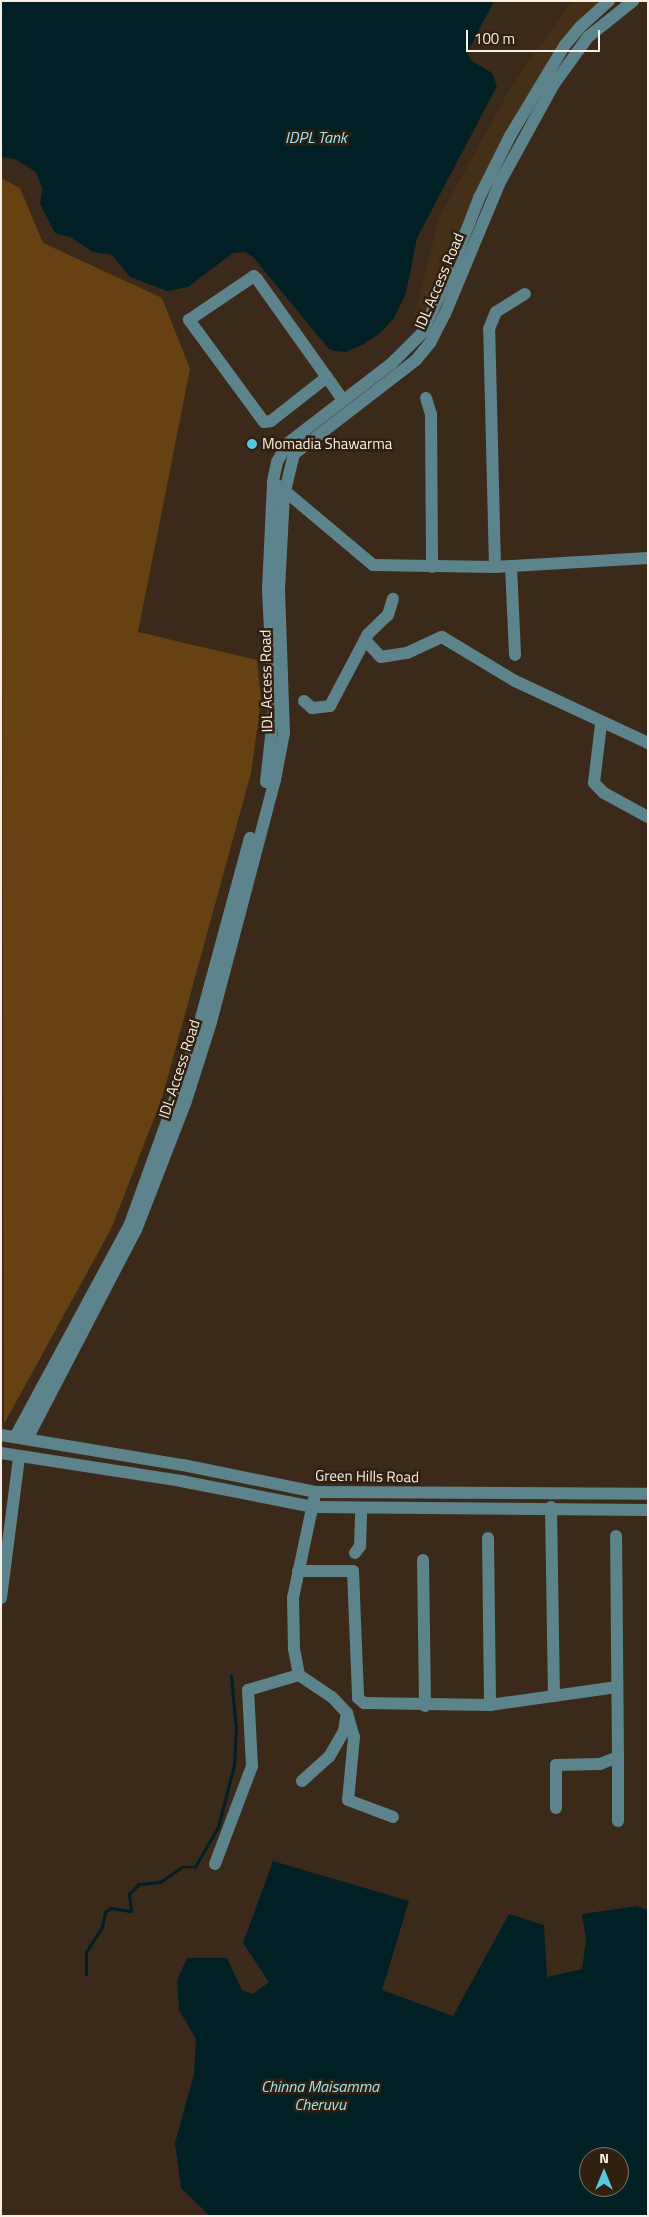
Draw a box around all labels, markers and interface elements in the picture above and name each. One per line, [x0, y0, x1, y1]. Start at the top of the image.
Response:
scale bar [469, 20, 603, 52]
text: 100 m [474, 27, 515, 50]
water label: IDPL Tank [285, 127, 347, 147]
street label: IDL Access Road [411, 230, 467, 332]
place label: Momadia Shawarma [262, 435, 392, 453]
marker: Momadia Shawarma [246, 438, 258, 450]
street label: IDL Access Road [256, 629, 276, 733]
street label: IDL Access Road [155, 1017, 203, 1121]
street label: Green Hills Road [315, 1466, 419, 1486]
water label: Chinna Maisamma Cheruvu [261, 2076, 379, 2114]
north arrow [579, 2147, 629, 2197]
text: N [599, 2147, 609, 2168]

